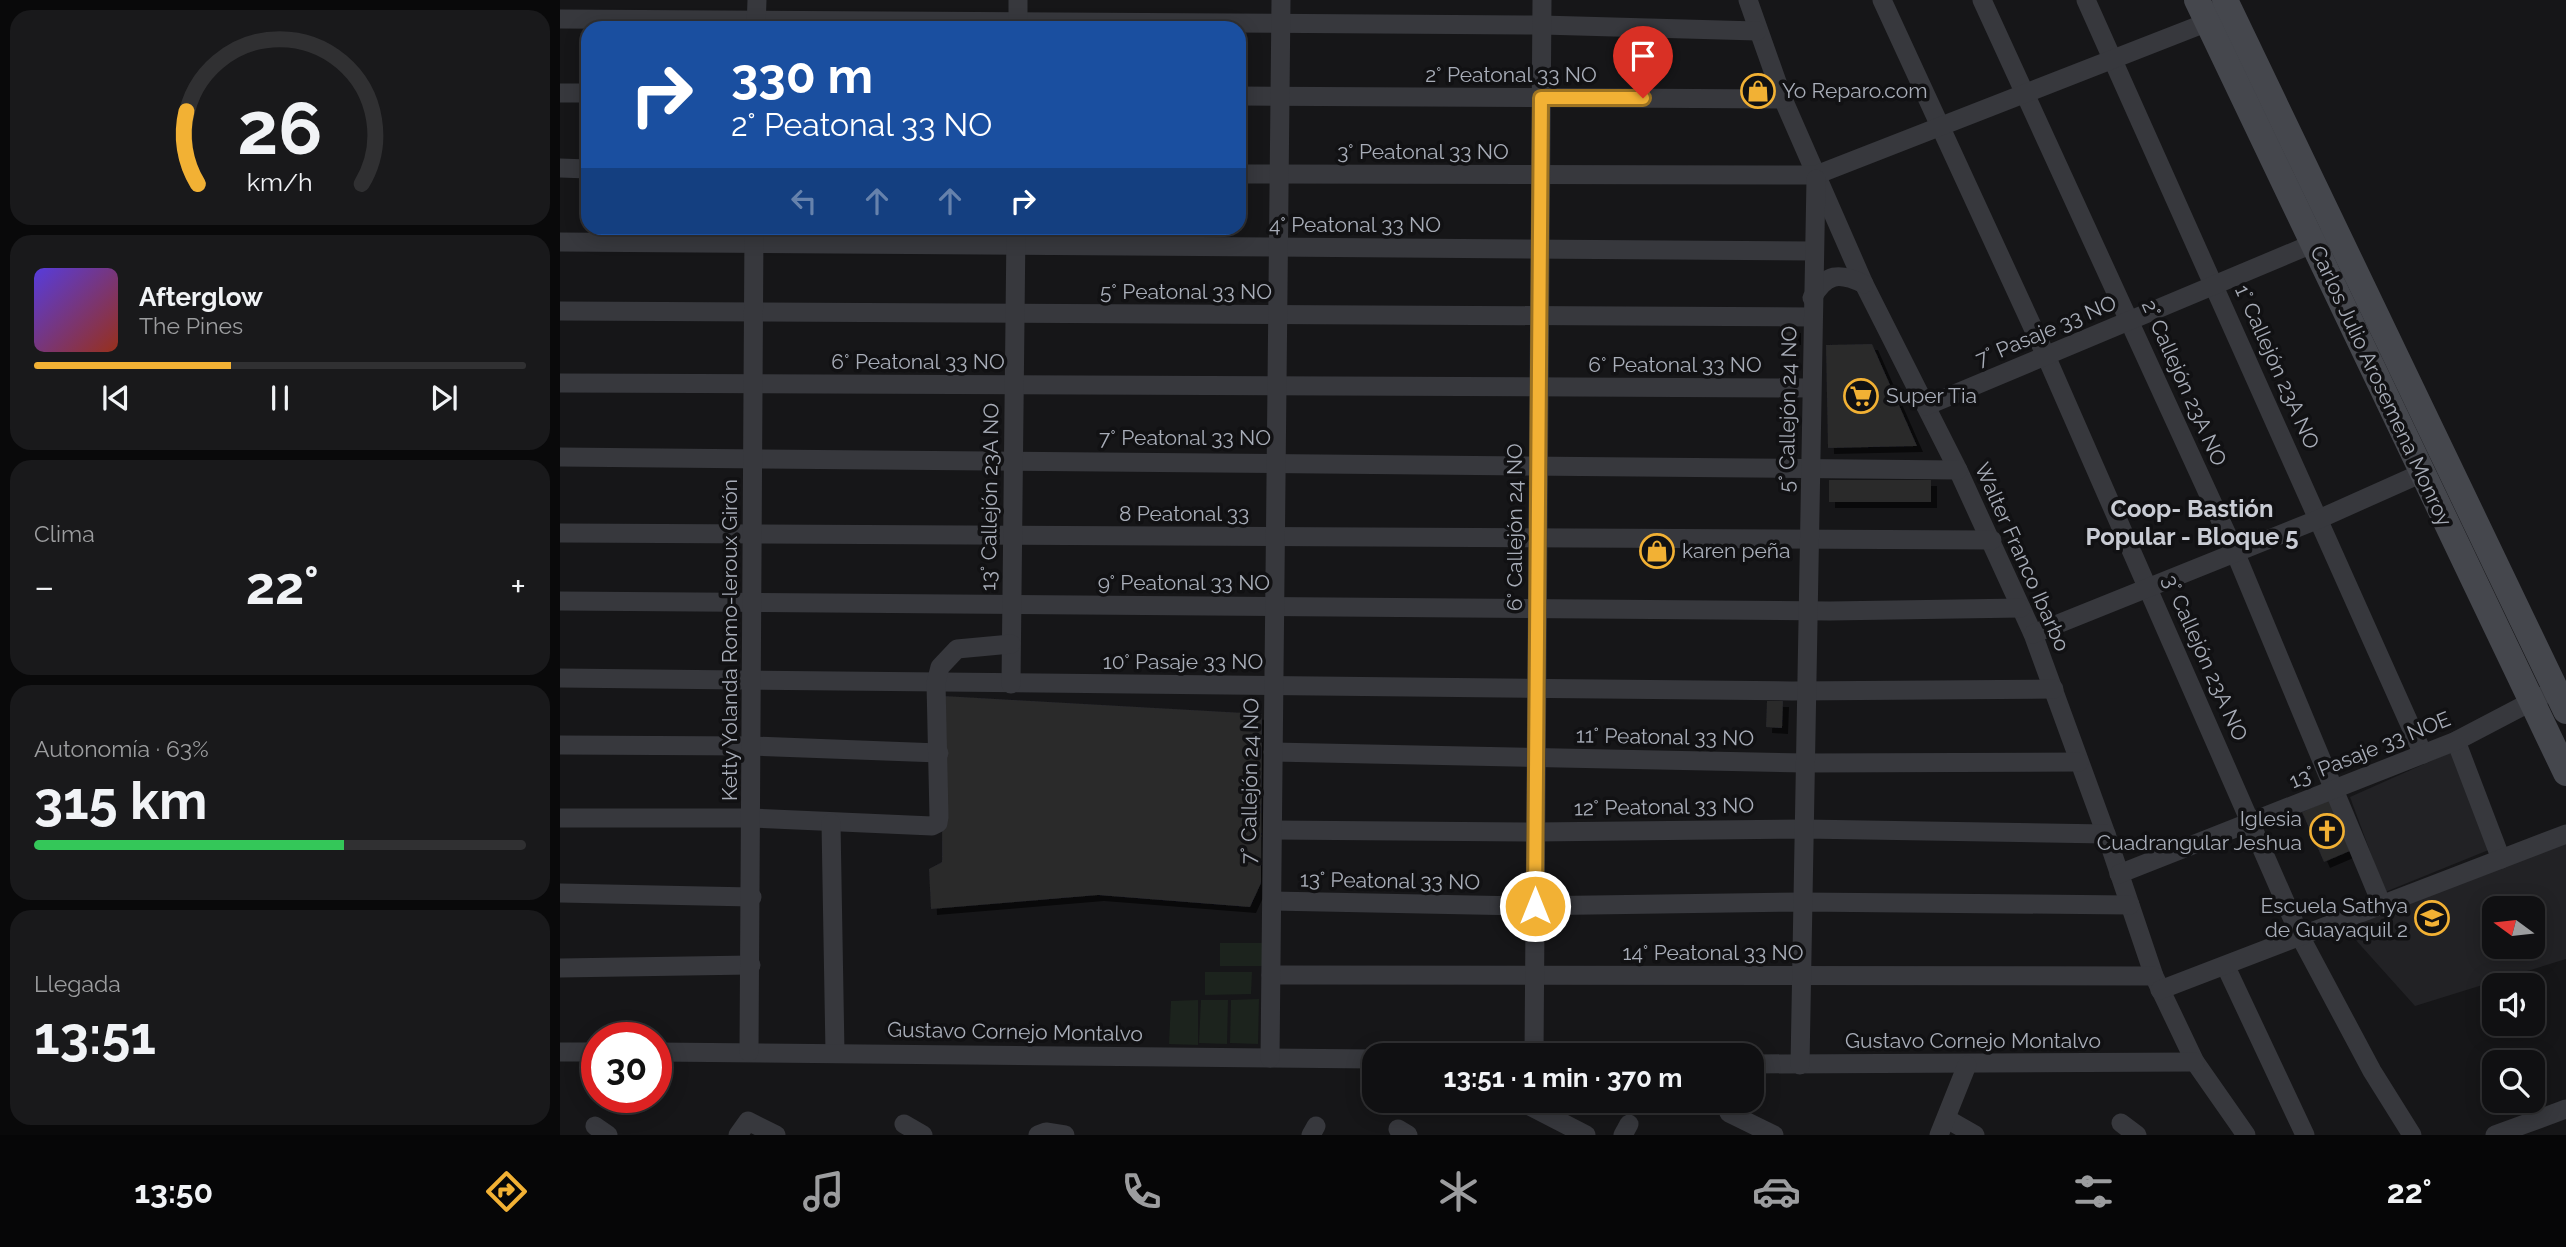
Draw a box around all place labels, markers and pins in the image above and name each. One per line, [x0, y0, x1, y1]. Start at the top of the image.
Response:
pin [1613, 26, 1673, 98]
shop icon: Yo Reparo.com [1739, 72, 1777, 110]
place label: Yo Reparo.com [1782, 78, 1928, 103]
supermarket icon: Super Tia [1842, 377, 1880, 415]
place label: Super Tia [1886, 383, 1977, 408]
shop icon: karen peña [1638, 532, 1676, 570]
place label: karen peña [1682, 538, 1790, 563]
place label: Iglesia Cuadrangular Jeshua [2097, 806, 2302, 855]
church icon: Iglesia Cuadrangular Jeshua [2308, 812, 2346, 850]
place label: Escuela Sathya de Guayaquil 2 [2261, 893, 2408, 942]
school or university icon: Escuela Sathya de Guayaquil 2 [2413, 899, 2451, 937]

